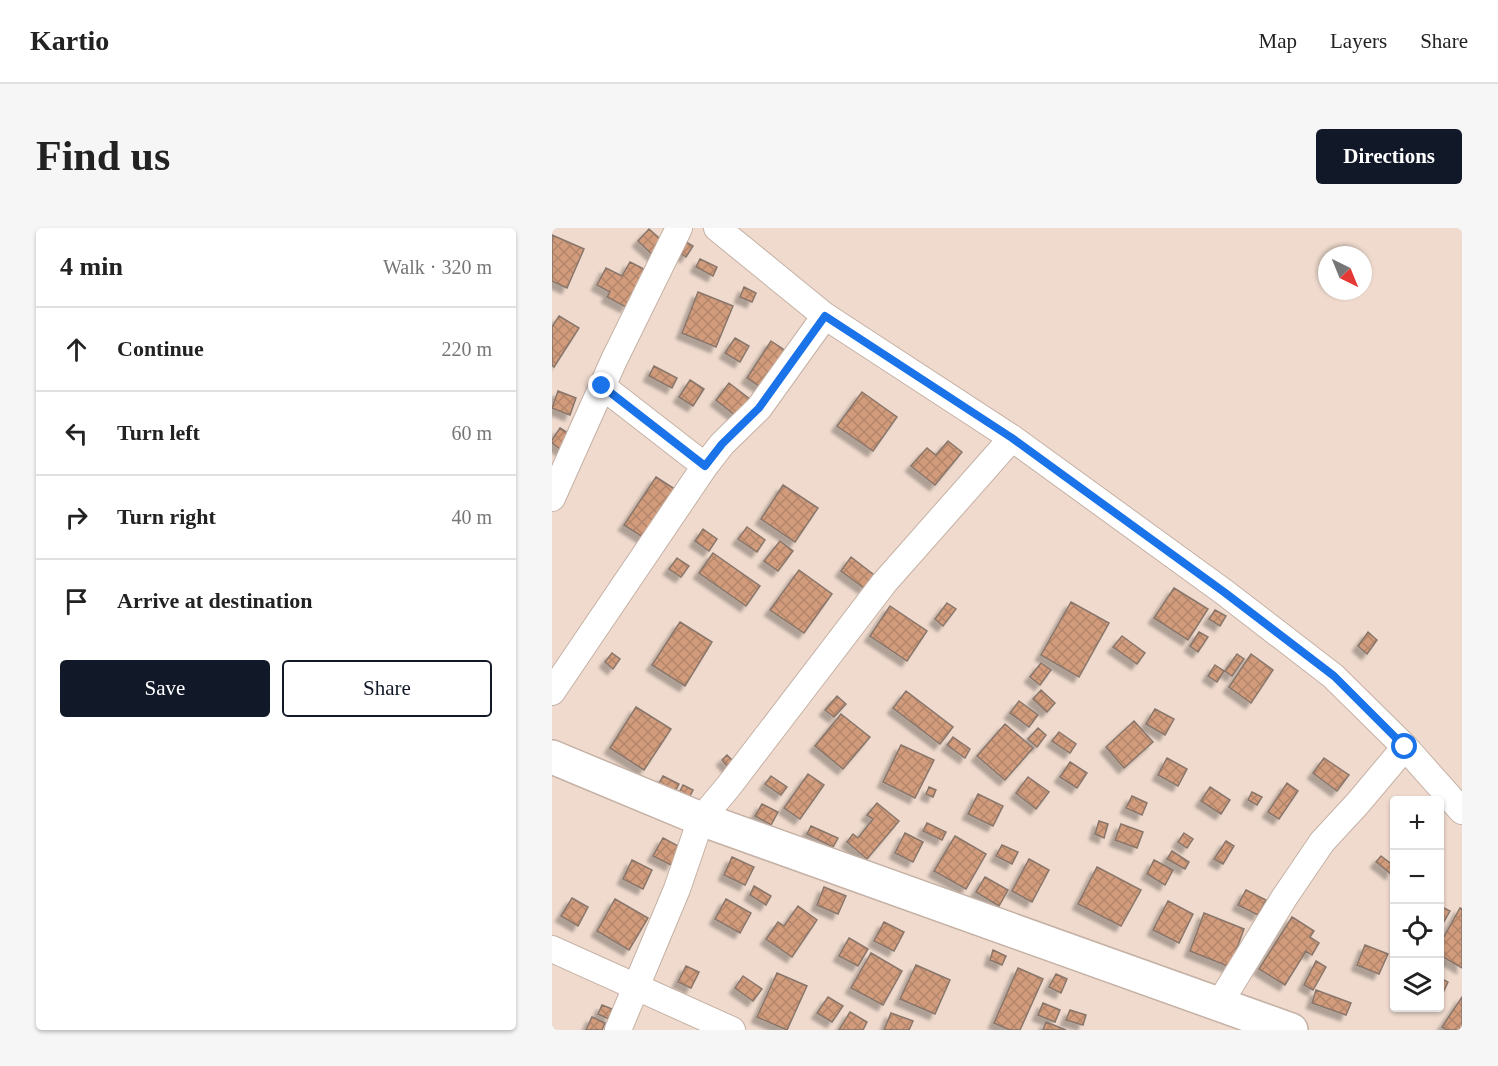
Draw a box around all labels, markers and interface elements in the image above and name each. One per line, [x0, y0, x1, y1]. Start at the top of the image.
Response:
text: Kartio [30, 25, 109, 56]
text: Map [1259, 29, 1297, 53]
text: Layers [1330, 29, 1387, 53]
text: Share [1420, 29, 1468, 53]
button: Directions [1316, 129, 1462, 184]
text: Find us [36, 133, 170, 179]
north arrow [1318, 246, 1372, 300]
text: 4 min [60, 252, 123, 281]
text: Walk · 320 m [383, 256, 492, 278]
icon: ahead [60, 333, 93, 366]
text: Continue [117, 336, 204, 361]
text: 220 m [441, 338, 492, 360]
route end [588, 372, 614, 398]
icon: left [60, 417, 93, 450]
text: Turn left [117, 420, 200, 445]
text: 60 m [451, 422, 492, 444]
icon: right [60, 501, 93, 534]
text: Turn right [117, 504, 216, 529]
text: 40 m [451, 506, 492, 528]
icon: arrive [60, 585, 93, 618]
text: Arrive at destination [117, 588, 313, 613]
button: Save [60, 660, 270, 717]
button: Share [282, 660, 492, 717]
route start [1391, 733, 1417, 759]
map controls [1390, 796, 1444, 1012]
button: + [1390, 796, 1444, 850]
button: − [1390, 850, 1444, 904]
button: locate [1390, 904, 1444, 958]
button: layers [1390, 958, 1444, 1012]

